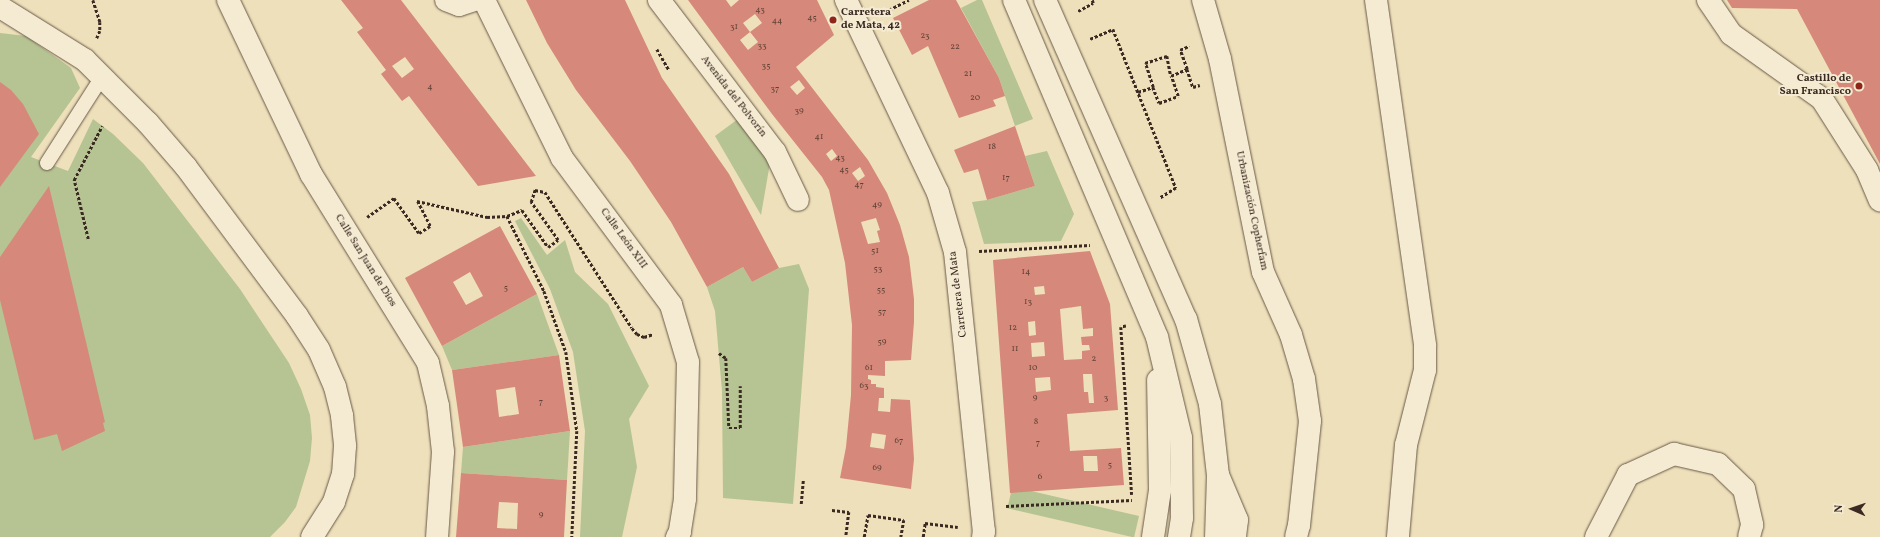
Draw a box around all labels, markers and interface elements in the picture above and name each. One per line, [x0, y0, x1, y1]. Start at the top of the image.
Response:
house number: 43 [755, 5, 765, 15]
place label: Carretera de Mata, 42 [841, 7, 900, 33]
house number: 45 [807, 13, 817, 23]
marker: Carretera de Mata, 42 [828, 15, 838, 25]
house number: 44 [772, 16, 782, 26]
house number: 31 [730, 22, 738, 32]
house number: 23 [920, 31, 930, 41]
house number: 33 [757, 41, 767, 51]
house number: 22 [950, 42, 960, 52]
street label: Avenida del Polvorín [697, 54, 769, 140]
house number: 35 [762, 61, 770, 71]
house number: 21 [964, 69, 972, 79]
place label: Castillo de San Francisco [1780, 73, 1851, 99]
marker: Castillo de San Francisco [1854, 81, 1864, 91]
house number: 4 [427, 82, 433, 92]
house number: 37 [771, 84, 779, 94]
house number: 20 [970, 93, 980, 103]
house number: 39 [794, 106, 804, 116]
house number: 41 [815, 132, 823, 142]
house number: 18 [988, 142, 996, 152]
street label: Urbanización Copherfam [1232, 150, 1270, 272]
house number: 43 [835, 153, 845, 163]
house number: 45 [839, 165, 849, 175]
house number: 17 [1002, 173, 1010, 183]
house number: 47 [854, 180, 864, 190]
house number: 49 [872, 200, 882, 210]
street label: Calle León XIII [597, 206, 649, 272]
street label: Calle San Juan de Dios [331, 212, 399, 310]
house number: 51 [871, 246, 879, 256]
street label: Carretera de Mata [947, 250, 971, 338]
house number: 53 [874, 264, 882, 274]
house number: 14 [1022, 267, 1030, 277]
house number: 5 [504, 283, 508, 293]
house number: 55 [877, 285, 885, 295]
house number: 13 [1024, 297, 1032, 307]
house number: 57 [878, 307, 886, 317]
house number: 12 [1009, 323, 1017, 333]
house number: 59 [878, 337, 886, 347]
house number: 11 [1012, 344, 1018, 354]
house number: 2 [1092, 354, 1096, 364]
house number: 61 [865, 363, 873, 373]
house number: 10 [1029, 363, 1037, 373]
house number: 63 [859, 381, 869, 391]
house number: 9 [1033, 393, 1037, 403]
house number: 3 [1104, 393, 1108, 403]
house number: 7 [539, 397, 543, 407]
house number: 8 [1034, 417, 1038, 427]
house number: 67 [895, 436, 903, 446]
house number: 7 [1036, 438, 1040, 448]
house number: 5 [1108, 460, 1112, 470]
house number: 69 [872, 463, 882, 473]
house number: 6 [1038, 472, 1042, 482]
north arrow [1832, 489, 1872, 529]
text: N [1832, 504, 1847, 513]
house number: 9 [539, 510, 543, 520]

